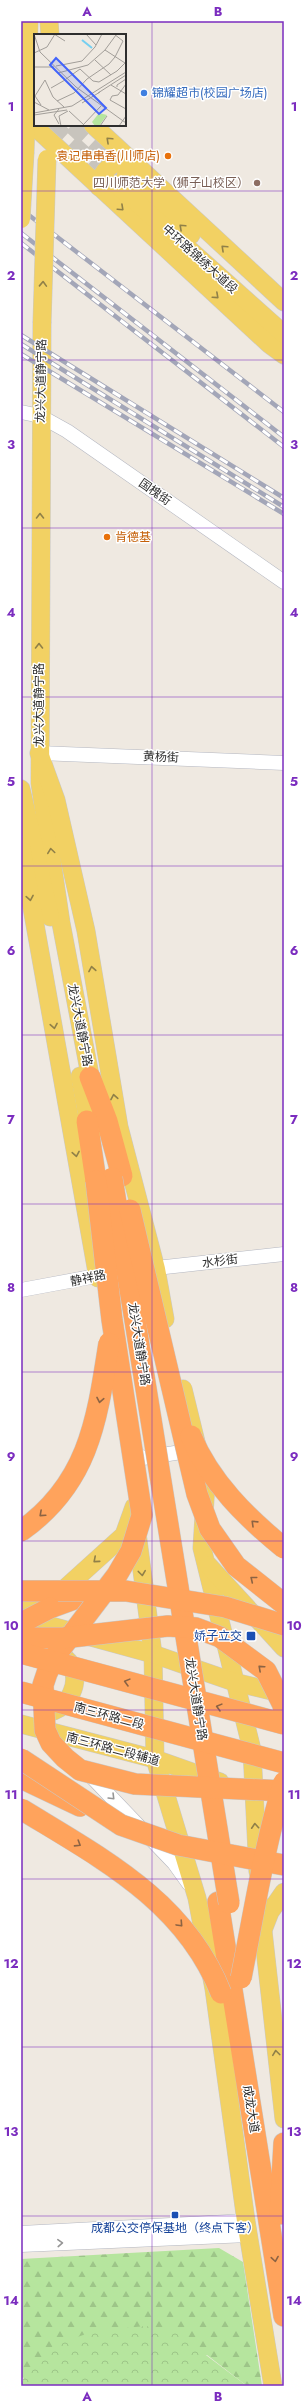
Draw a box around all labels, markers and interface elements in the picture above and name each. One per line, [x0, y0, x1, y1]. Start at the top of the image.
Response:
text: A [81, 2, 92, 21]
text: B [214, 2, 223, 21]
inset map [34, 34, 126, 126]
place label: 锦耀超市(校园广场店) [152, 84, 267, 102]
marker: 锦耀超市(校园广场店) [139, 88, 149, 98]
text: 1 [8, 97, 14, 116]
text: 1 [291, 97, 297, 116]
one-way arrow [106, 138, 113, 145]
place label: 袁记串串香(川师店) [57, 147, 160, 165]
marker: 袁记串串香(川师店) [163, 151, 173, 161]
place label: 四川师范大学（狮子山校区） [93, 174, 249, 192]
marker: 四川师范大学（狮子山校区） [252, 178, 262, 188]
one-way arrow [116, 203, 124, 210]
street label: 中环路锦绣大道段 [158, 220, 242, 298]
one-way arrow [180, 225, 187, 232]
one-way arrow [221, 245, 229, 252]
text: 2 [7, 266, 15, 285]
text: 2 [290, 266, 298, 285]
one-way arrow [39, 281, 47, 287]
one-way arrow [211, 292, 219, 299]
street label: 龙兴大道静宁路 [31, 339, 51, 423]
text: 3 [7, 435, 15, 454]
text: 3 [290, 435, 298, 454]
street label: 国槐街 [135, 474, 175, 510]
one-way arrow [36, 513, 44, 519]
place label: 肯德基 [115, 528, 151, 546]
marker: 肯德基 [102, 532, 112, 542]
text: 4 [6, 603, 16, 622]
text: 4 [289, 603, 299, 622]
one-way arrow [35, 643, 43, 649]
street label: 龙兴大道静宁路 [30, 663, 48, 747]
street label: 黄杨街 [143, 747, 179, 767]
text: 5 [7, 772, 15, 791]
text: 5 [290, 772, 298, 791]
one-way arrow [47, 848, 56, 854]
one-way arrow [26, 895, 34, 901]
text: 6 [7, 941, 16, 960]
text: 6 [290, 941, 299, 960]
one-way arrow [89, 966, 97, 972]
street label: 龙兴大道静宁路 [63, 982, 97, 1068]
one-way arrow [49, 1023, 57, 1029]
one-way arrow [110, 1094, 119, 1100]
text: 7 [7, 1110, 15, 1129]
text: 7 [290, 1110, 298, 1129]
one-way arrow [71, 1151, 80, 1157]
street label: 水杉街 [201, 1250, 239, 1272]
street label: 静祥路 [69, 1265, 107, 1291]
text: 8 [7, 1278, 15, 1297]
text: 8 [290, 1278, 298, 1297]
street label: 龙兴大道静宁路 [124, 1301, 154, 1387]
one-way arrow [96, 1397, 104, 1404]
text: 9 [7, 1447, 16, 1466]
text: 9 [290, 1447, 299, 1466]
one-way arrow [39, 1509, 47, 1517]
one-way arrow [251, 1520, 259, 1528]
one-way arrow [94, 1555, 101, 1562]
one-way arrow [137, 1570, 146, 1576]
one-way arrow [251, 1577, 258, 1584]
text: 10 [3, 1616, 19, 1635]
text: 10 [286, 1616, 302, 1635]
place label: 娇子立交 [194, 1627, 242, 1645]
marker: 娇子立交 [245, 1630, 257, 1642]
street label: 龙兴大道静宁路 [181, 1656, 211, 1742]
one-way arrow [259, 1666, 266, 1673]
one-way arrow [124, 1678, 131, 1687]
street label: 南三环路二段 [72, 1698, 146, 1734]
one-way arrow [216, 1703, 223, 1712]
street label: 南三环路二段辅道 [64, 1728, 162, 1770]
text: 11 [4, 1785, 18, 1804]
text: 11 [287, 1785, 301, 1804]
one-way arrow [107, 1792, 115, 1800]
one-way arrow [250, 1823, 259, 1829]
one-way arrow [74, 1839, 81, 1847]
one-way arrow [175, 1919, 183, 1927]
text: 12 [3, 1954, 19, 1973]
text: 12 [286, 1954, 302, 1973]
one-way arrow [272, 2050, 281, 2056]
street label: 成龙大道 [238, 2084, 264, 2134]
text: 13 [4, 2122, 18, 2141]
text: 13 [287, 2122, 301, 2141]
marker: 成都公交停保基地（终点下客） [170, 2210, 180, 2220]
place label: 成都公交停保基地（终点下客） [91, 2219, 259, 2237]
one-way arrow [57, 2239, 63, 2248]
one-way arrow [270, 2256, 279, 2262]
text: 14 [3, 2291, 19, 2310]
text: 14 [286, 2291, 302, 2310]
text: A [81, 2387, 92, 2406]
text: B [214, 2387, 223, 2406]

